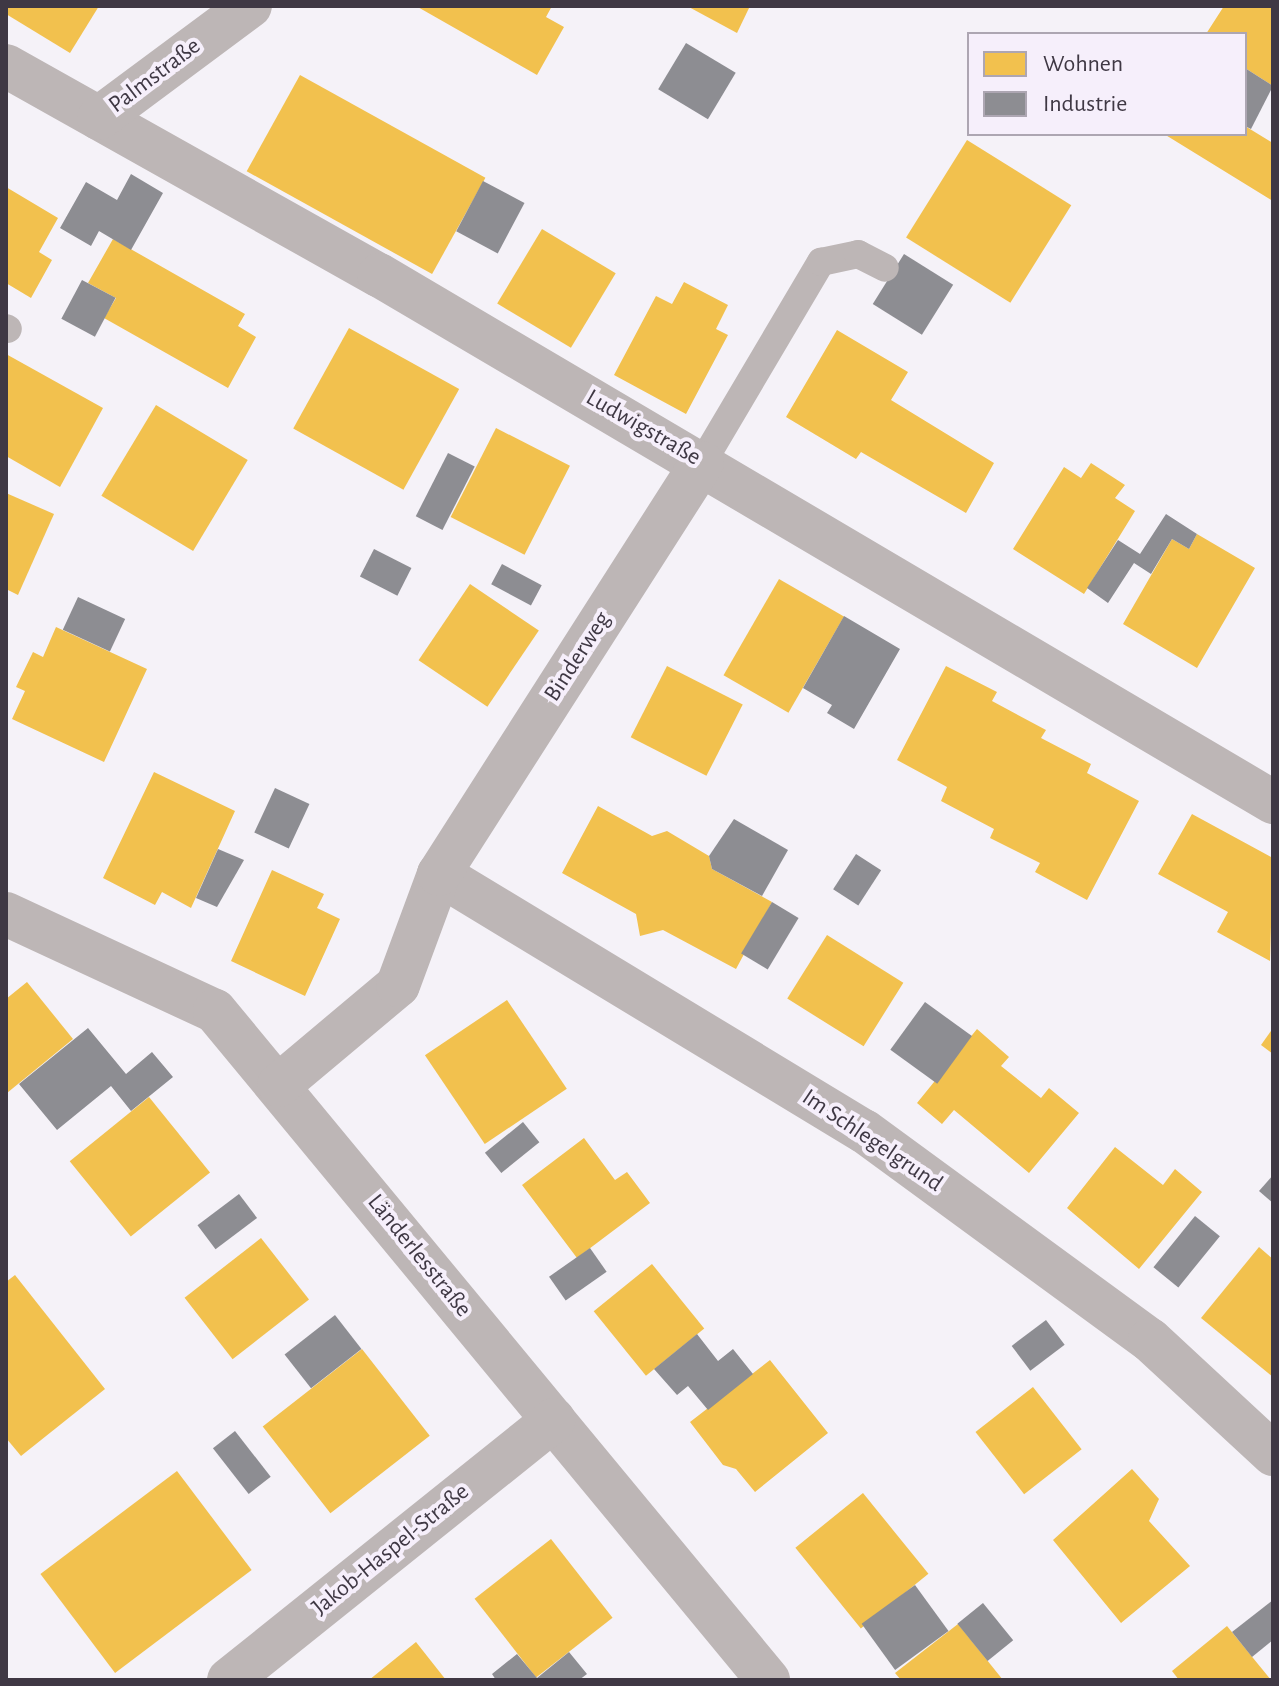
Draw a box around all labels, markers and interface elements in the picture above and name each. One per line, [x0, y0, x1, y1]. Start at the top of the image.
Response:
street label: Palmstraße [103, 32, 207, 120]
legend [967, 32, 1247, 136]
text: Wohnen [1043, 52, 1123, 76]
text: Industrie [1043, 92, 1127, 116]
street label: Ludwigstraße [580, 384, 706, 472]
street label: Binderweg [538, 607, 618, 707]
street label: Im Schlegelgrund [796, 1083, 948, 1199]
street label: Länderlesstraße [361, 1189, 477, 1323]
street label: Jakob-Haspel-Straße [307, 1478, 475, 1622]

